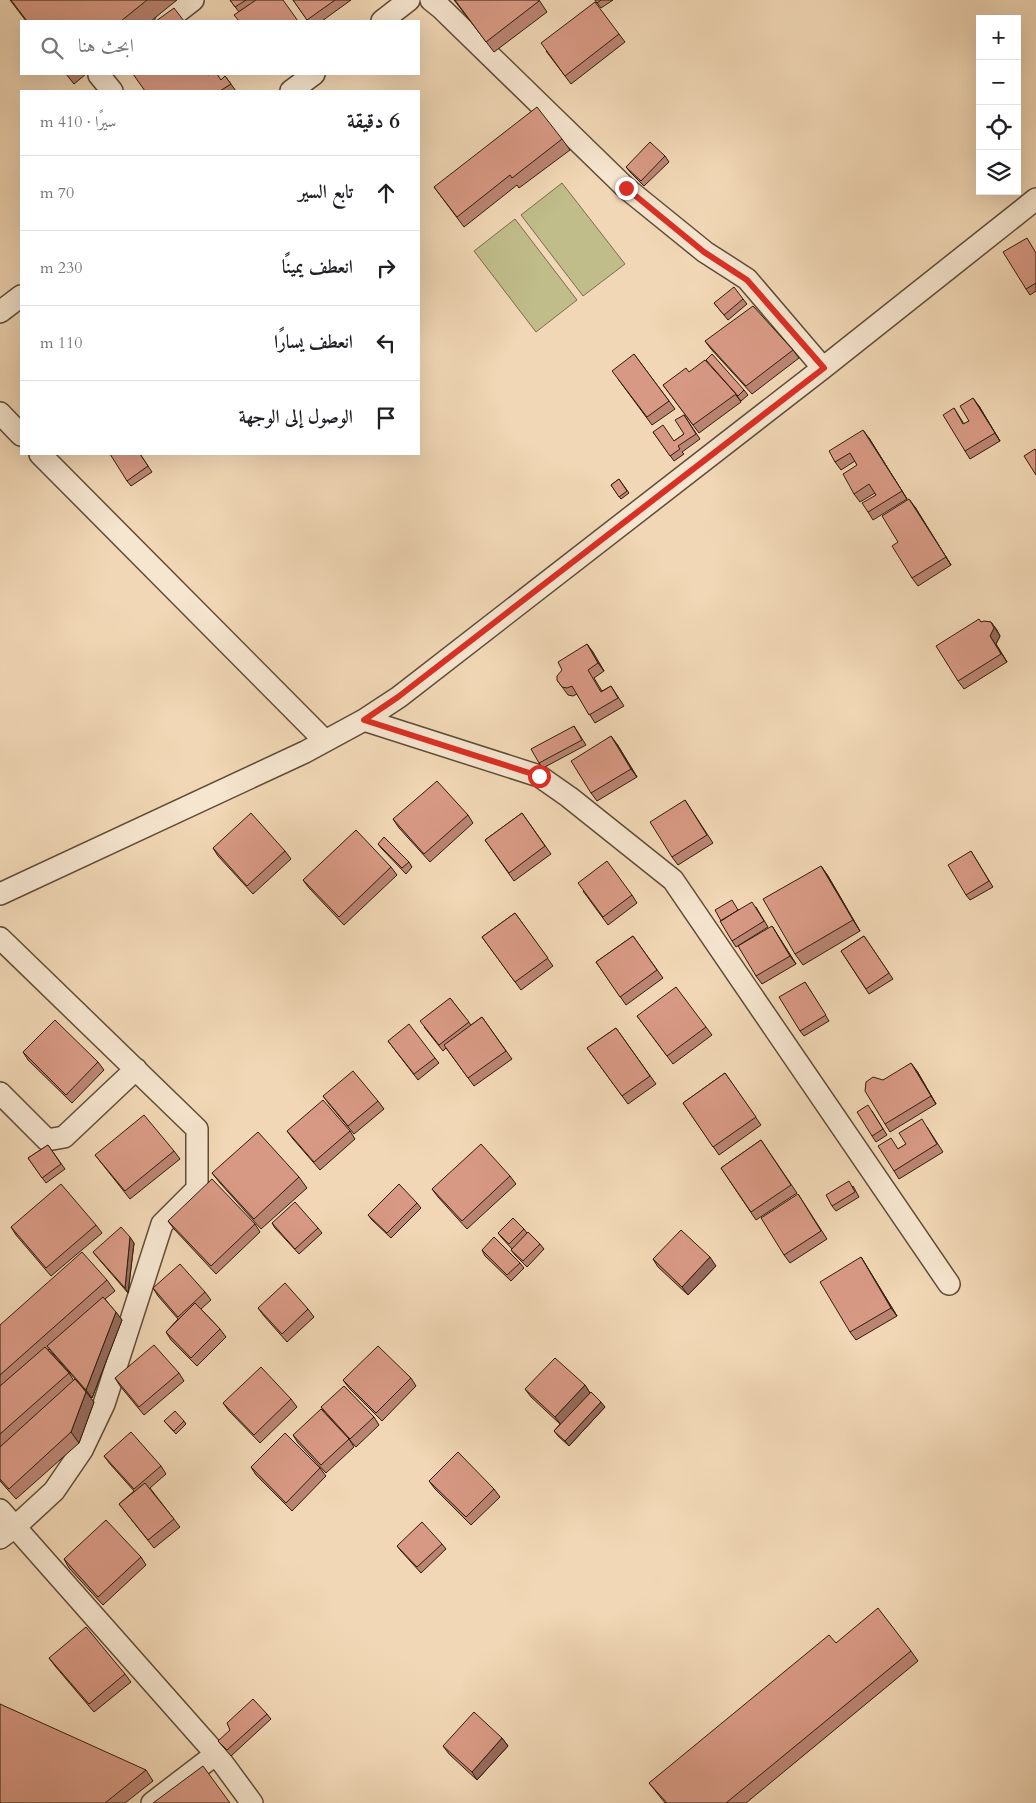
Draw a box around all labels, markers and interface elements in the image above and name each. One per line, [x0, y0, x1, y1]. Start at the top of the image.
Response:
map controls [976, 15, 1021, 195]
button: + [976, 15, 1021, 60]
search box [20, 20, 420, 75]
text: ابحث هنا [78, 33, 134, 59]
icon: search [38, 34, 66, 62]
button: − [976, 60, 1021, 105]
button: locate [976, 105, 1021, 150]
text: 6 دقيقة [347, 107, 400, 136]
text: سيرًا · 410 m [40, 111, 116, 133]
button: layers [976, 150, 1021, 195]
route end [615, 177, 638, 200]
text: تابع السير [298, 179, 353, 205]
icon: ahead [372, 179, 400, 207]
text: 70 m [40, 182, 74, 204]
text: انعطف يمينًا [282, 254, 353, 280]
icon: right [372, 254, 400, 282]
text: 230 m [40, 257, 82, 279]
text: انعطف يسارًا [274, 329, 353, 355]
icon: left [372, 329, 400, 357]
text: 110 m [40, 332, 82, 354]
text: الوصول إلى الوجهة [239, 404, 353, 430]
icon: arrive [372, 404, 400, 432]
route start [528, 765, 551, 788]

